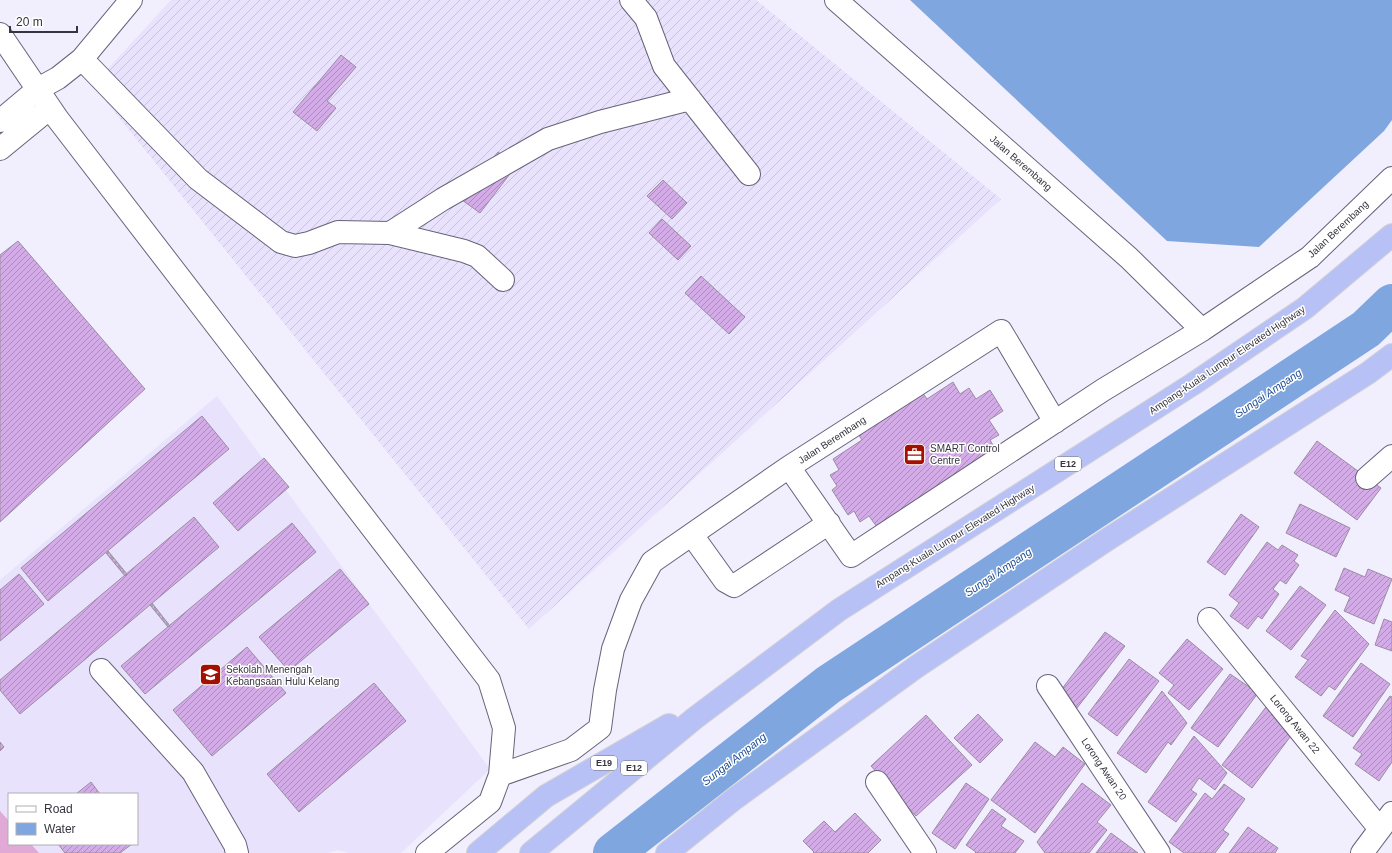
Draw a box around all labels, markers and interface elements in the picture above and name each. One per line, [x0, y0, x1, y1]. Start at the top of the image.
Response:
scale bar [10, 8, 77, 34]
text: 20 m [16, 15, 43, 29]
street label: Jalan Berembang [988, 133, 1054, 193]
street label: Jalan Berembang [1306, 198, 1370, 260]
street label: Ampang-Kuala Lumpur Elevated Highway [1147, 304, 1307, 416]
water label: Sungai Ampang [1232, 366, 1304, 420]
street label: Jalan Berembang [796, 414, 868, 466]
office icon: SMART Control Centre [902, 441, 928, 467]
place label: SMART Control Centre [930, 443, 1000, 466]
road number: E12 [1055, 457, 1081, 471]
street label: Ampang-Kuala Lumpur Elevated Highway [873, 482, 1037, 590]
water label: Sungai Ampang [962, 545, 1034, 599]
school or university icon: Sekolah Menengah Kebangsaan Hulu Kelang [197, 662, 223, 688]
place label: Sekolah Menengah Kebangsaan Hulu Kelang [226, 664, 339, 687]
street label: Lorong Awan 22 [1268, 693, 1322, 756]
water label: Sungai Ampang [700, 730, 769, 788]
street label: Lorong Awan 20 [1079, 736, 1129, 802]
road number: E19 [591, 756, 617, 770]
road number: E12 [621, 761, 647, 775]
legend [8, 793, 138, 845]
text: Road [44, 802, 73, 816]
text: Water [44, 822, 76, 836]

